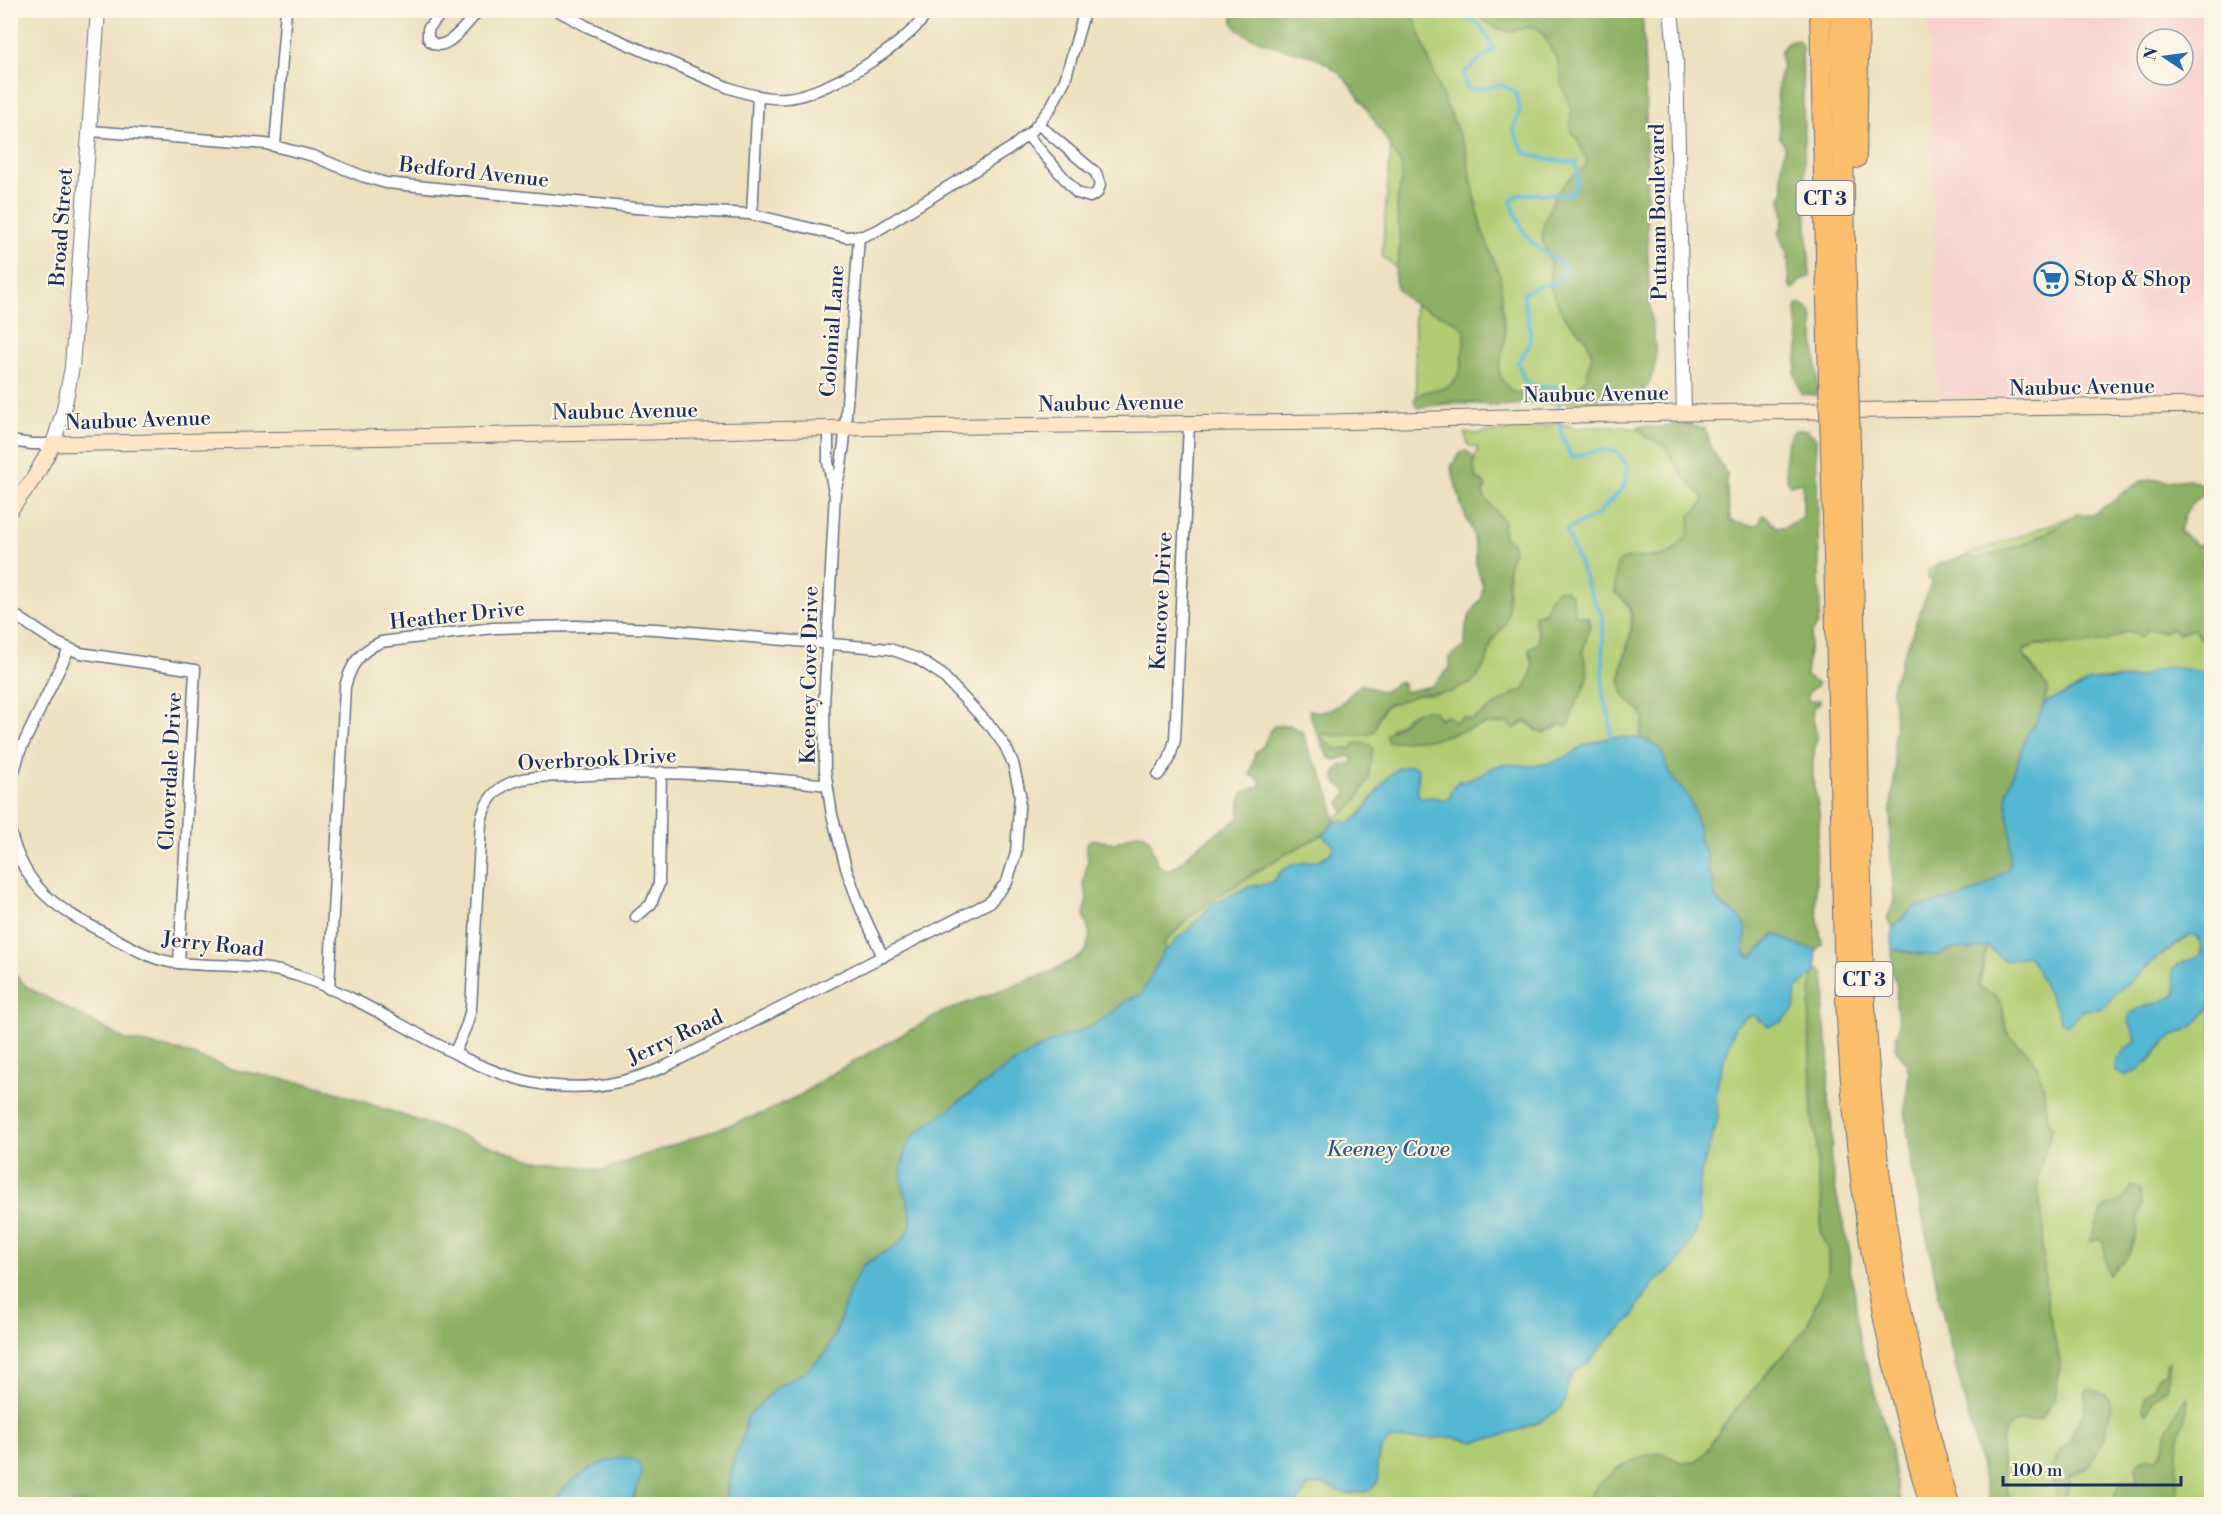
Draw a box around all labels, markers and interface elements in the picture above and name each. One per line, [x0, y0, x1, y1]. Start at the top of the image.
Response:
north arrow [2135, 27, 2195, 87]
text: N [2140, 45, 2163, 62]
street label: Putnam Boulevard [1644, 123, 1674, 301]
street label: Bedford Avenue [397, 152, 550, 194]
street label: Broad Street [45, 166, 79, 288]
road number: CT 3 [1796, 181, 1854, 215]
supermarket icon: Stop & Shop [2033, 261, 2069, 297]
street label: Colonial Lane [815, 264, 851, 398]
place label: Stop & Shop [2074, 267, 2191, 293]
street label: Naubuc Avenue [2009, 374, 2155, 402]
street label: Naubuc Avenue [1523, 381, 1669, 409]
street label: Naubuc Avenue [1038, 390, 1184, 418]
street label: Naubuc Avenue [552, 398, 698, 426]
street label: Naubuc Avenue [65, 405, 211, 437]
street label: Kencove Drive [1145, 531, 1179, 671]
street label: Keeney Cove Drive [795, 586, 825, 764]
street label: Heather Drive [388, 596, 526, 636]
street label: Cloverdale Drive [154, 691, 188, 851]
street label: Overbrook Drive [517, 743, 677, 777]
street label: Jerry Road [160, 927, 265, 963]
road number: CT 3 [1836, 962, 1892, 996]
street label: Jerry Road [623, 1005, 727, 1072]
water label: Keeney Cove [1326, 1136, 1450, 1163]
scale bar [2003, 1449, 2182, 1487]
text: 100 m [2012, 1459, 2063, 1482]

